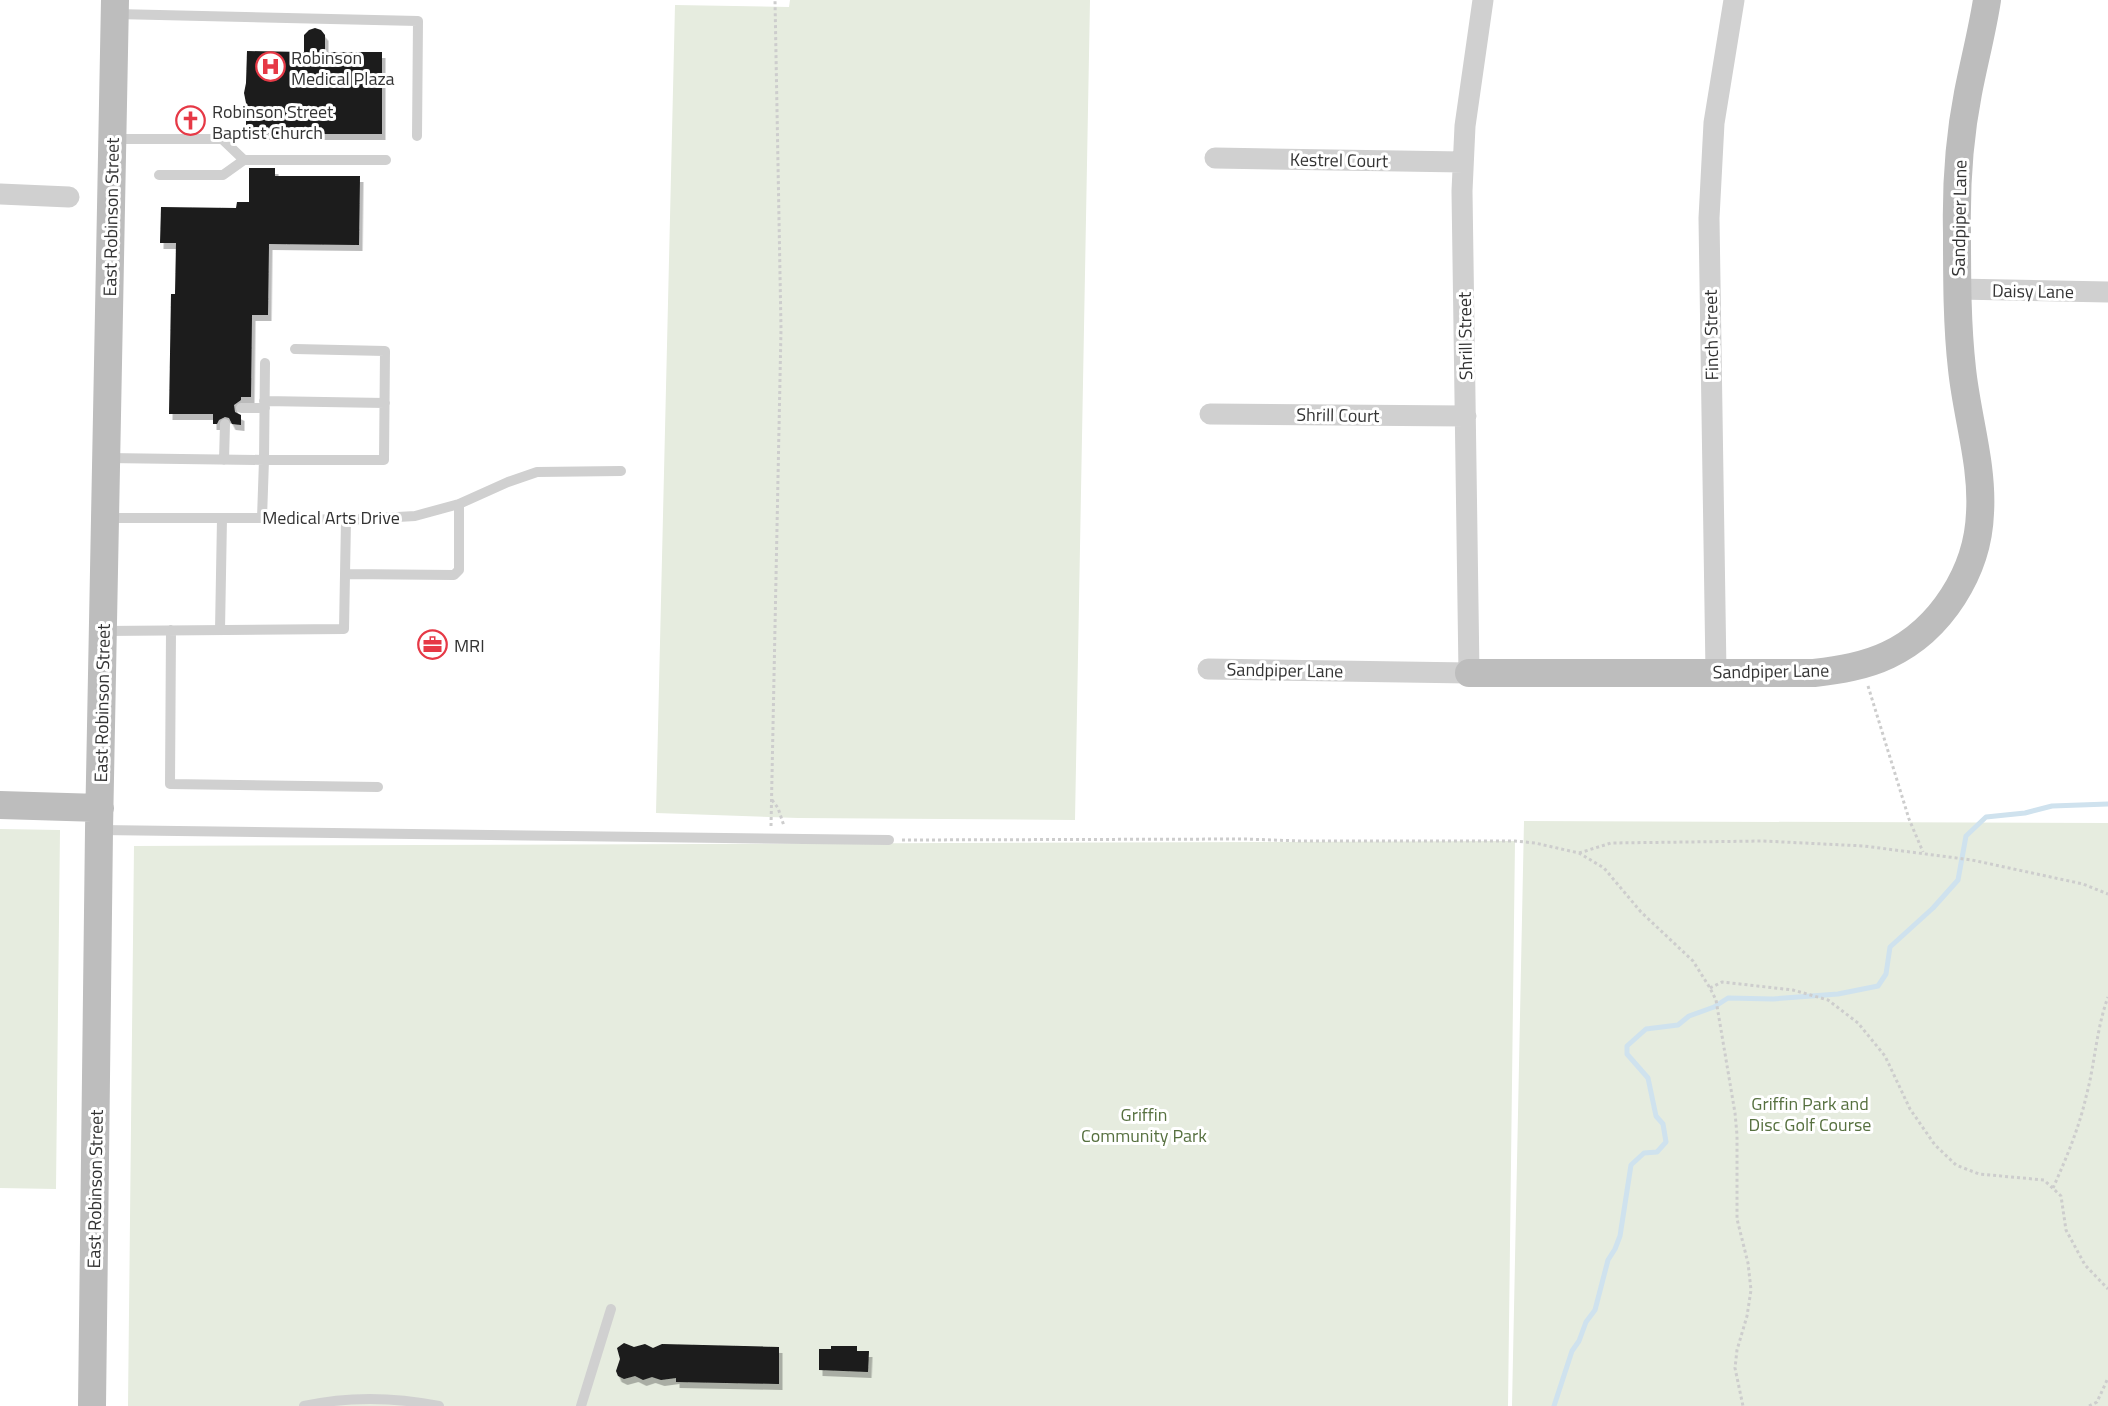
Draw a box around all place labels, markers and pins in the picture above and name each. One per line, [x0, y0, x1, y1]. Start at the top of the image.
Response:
place label: Robinson Medical Plaza [291, 44, 395, 92]
hospital icon: Robinson Medical Plaza [254, 51, 286, 83]
place label: Robinson Street Baptist Church [212, 98, 334, 146]
church icon: Robinson Street Baptist Church [175, 105, 207, 137]
office icon: MRI [417, 629, 449, 661]
place label: MRI [454, 632, 485, 659]

